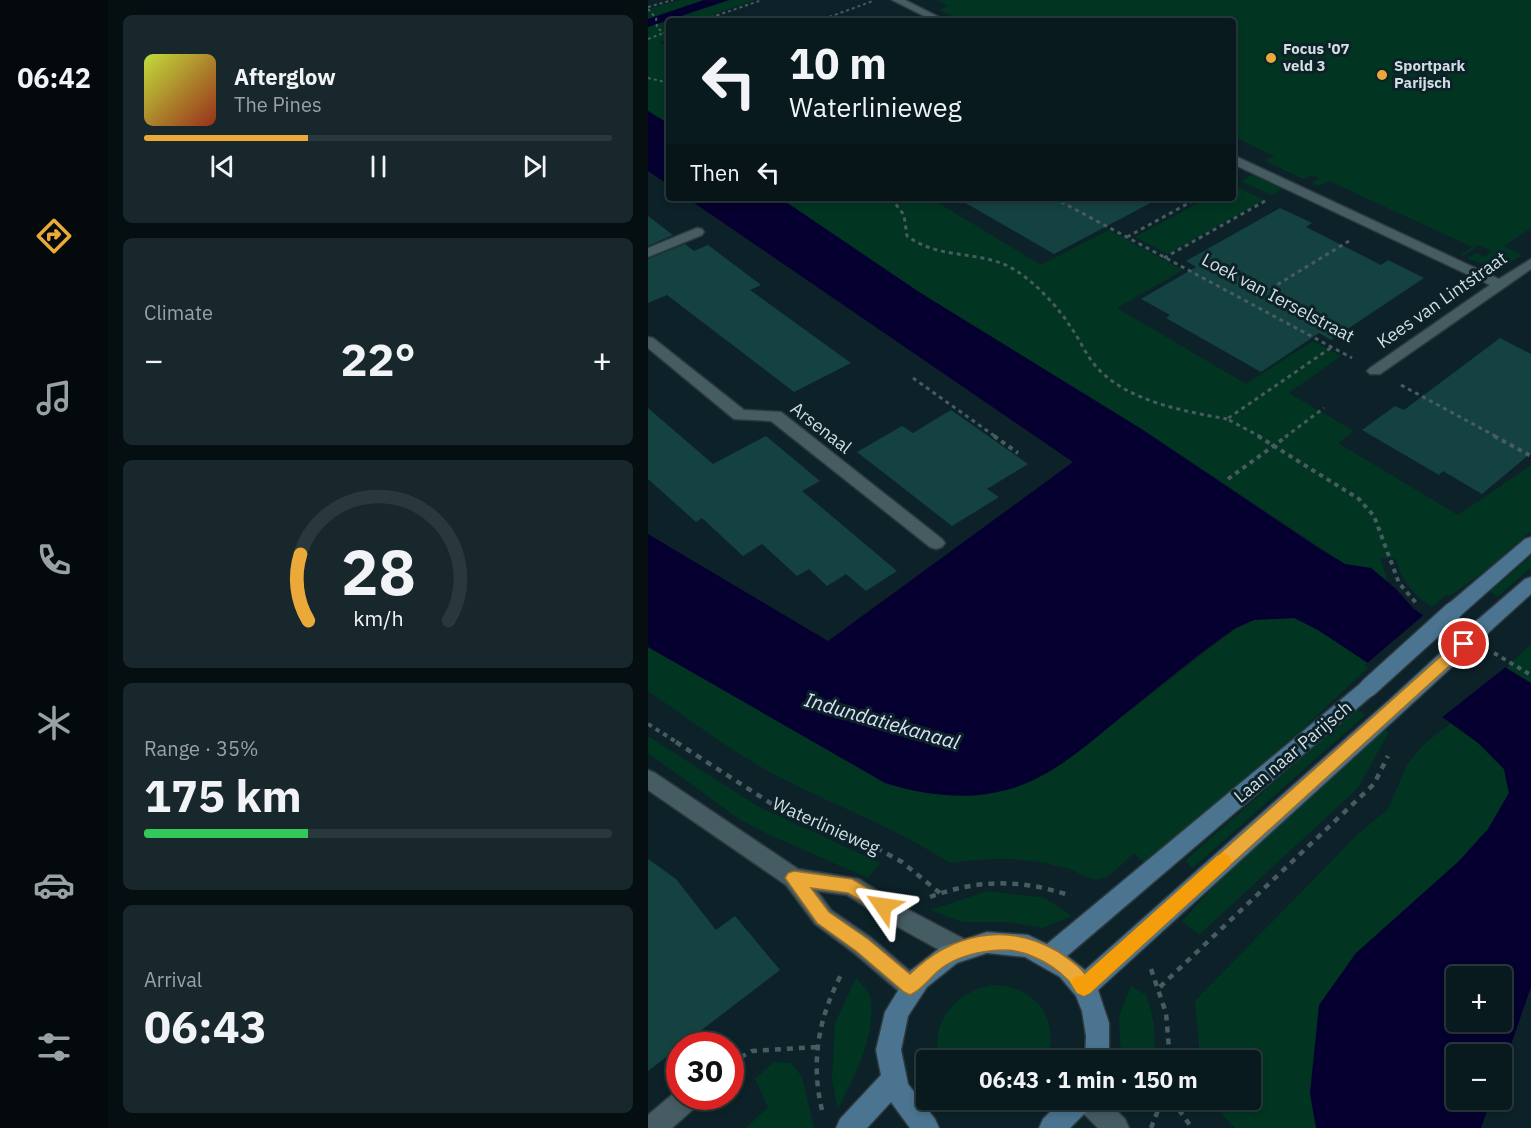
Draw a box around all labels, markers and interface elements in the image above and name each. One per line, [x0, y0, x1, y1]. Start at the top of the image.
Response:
text: 10 m [789, 36, 887, 91]
place label: Focus '07 veld 3 [1283, 39, 1350, 75]
icon: left [690, 42, 768, 120]
marker: Focus '07 veld 3 [1264, 51, 1278, 65]
place label: Sportpark Parijsch [1394, 56, 1466, 92]
text: 06:42 [17, 60, 91, 95]
text: Afterglow [234, 62, 336, 91]
marker: Sportpark Parijsch [1375, 68, 1389, 82]
text: Waterlinieweg [789, 89, 962, 124]
text: The Pines [234, 91, 322, 118]
icon: previous [206, 150, 239, 183]
icon: pause [362, 150, 395, 183]
icon: next [518, 150, 551, 183]
icon: left [752, 156, 785, 189]
text: Then [690, 158, 740, 187]
icon: directions [33, 215, 75, 257]
street label: Kees van Lintstraat [1372, 246, 1511, 353]
street label: Loek van Ierselstraat [1198, 248, 1358, 348]
text: Climate [144, 299, 213, 326]
text: 22° [340, 330, 416, 388]
text: − [144, 338, 164, 381]
text: + [592, 338, 612, 381]
icon: music [33, 377, 75, 419]
street label: Arsenaal [786, 397, 856, 459]
text: 28 [341, 531, 415, 612]
icon: phone [33, 539, 75, 581]
text: km/h [353, 604, 403, 632]
pin [1438, 618, 1489, 669]
icon: arrive [1447, 627, 1480, 660]
water label: Indundatiekanaal [802, 685, 963, 756]
street label: Laan naar Parijsch [1229, 696, 1356, 808]
icon: climate [33, 702, 75, 744]
text: Range · 35% [144, 735, 259, 762]
text: 175 km [144, 766, 302, 824]
street label: Waterlinieweg [769, 792, 884, 860]
icon: car [33, 864, 75, 906]
position arrow [851, 874, 915, 938]
text: Arrival [144, 966, 202, 993]
map controls [1446, 966, 1512, 1110]
button: + [1446, 966, 1512, 1032]
text: 06:43 [144, 997, 267, 1055]
icon: filters [33, 1026, 75, 1068]
speed limit sign: 30 [666, 1032, 744, 1110]
button: − [1446, 1044, 1512, 1110]
text: 06:43 · 1 min · 150 m [979, 1065, 1198, 1094]

